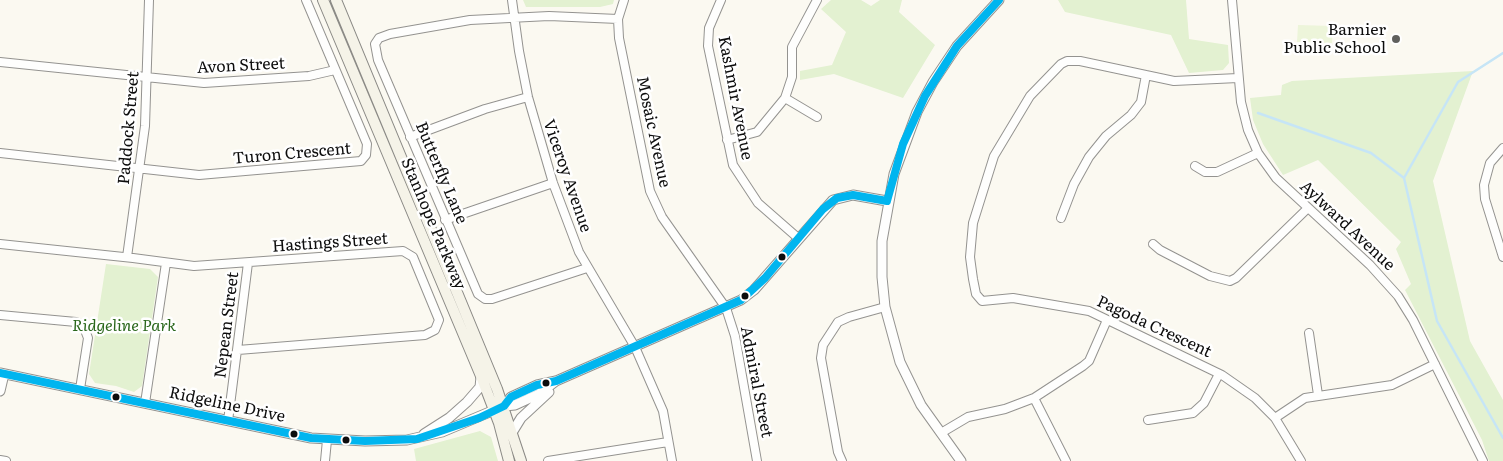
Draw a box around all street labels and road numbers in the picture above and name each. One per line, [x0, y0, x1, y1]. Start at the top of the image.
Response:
street label: Kashmir Avenue [714, 34, 756, 162]
street label: Avon Street [196, 54, 286, 78]
street label: Paddock Street [114, 71, 144, 185]
street label: Mosaic Avenue [632, 75, 674, 189]
street label: Viceroy Avenue [539, 117, 595, 235]
street label: Butterfly Lane [411, 119, 471, 227]
street label: Turon Crescent [232, 139, 352, 169]
street label: Stanhope Parkway [397, 155, 469, 293]
street label: Aylward Avenue [1296, 177, 1398, 275]
street label: Hastings Street [271, 229, 389, 257]
street label: Nepean Street [211, 271, 243, 379]
street label: Pagoda Crescent [1094, 292, 1214, 362]
street label: Admiral Street [736, 325, 776, 439]
street label: Ridgeline Drive [167, 383, 287, 427]

